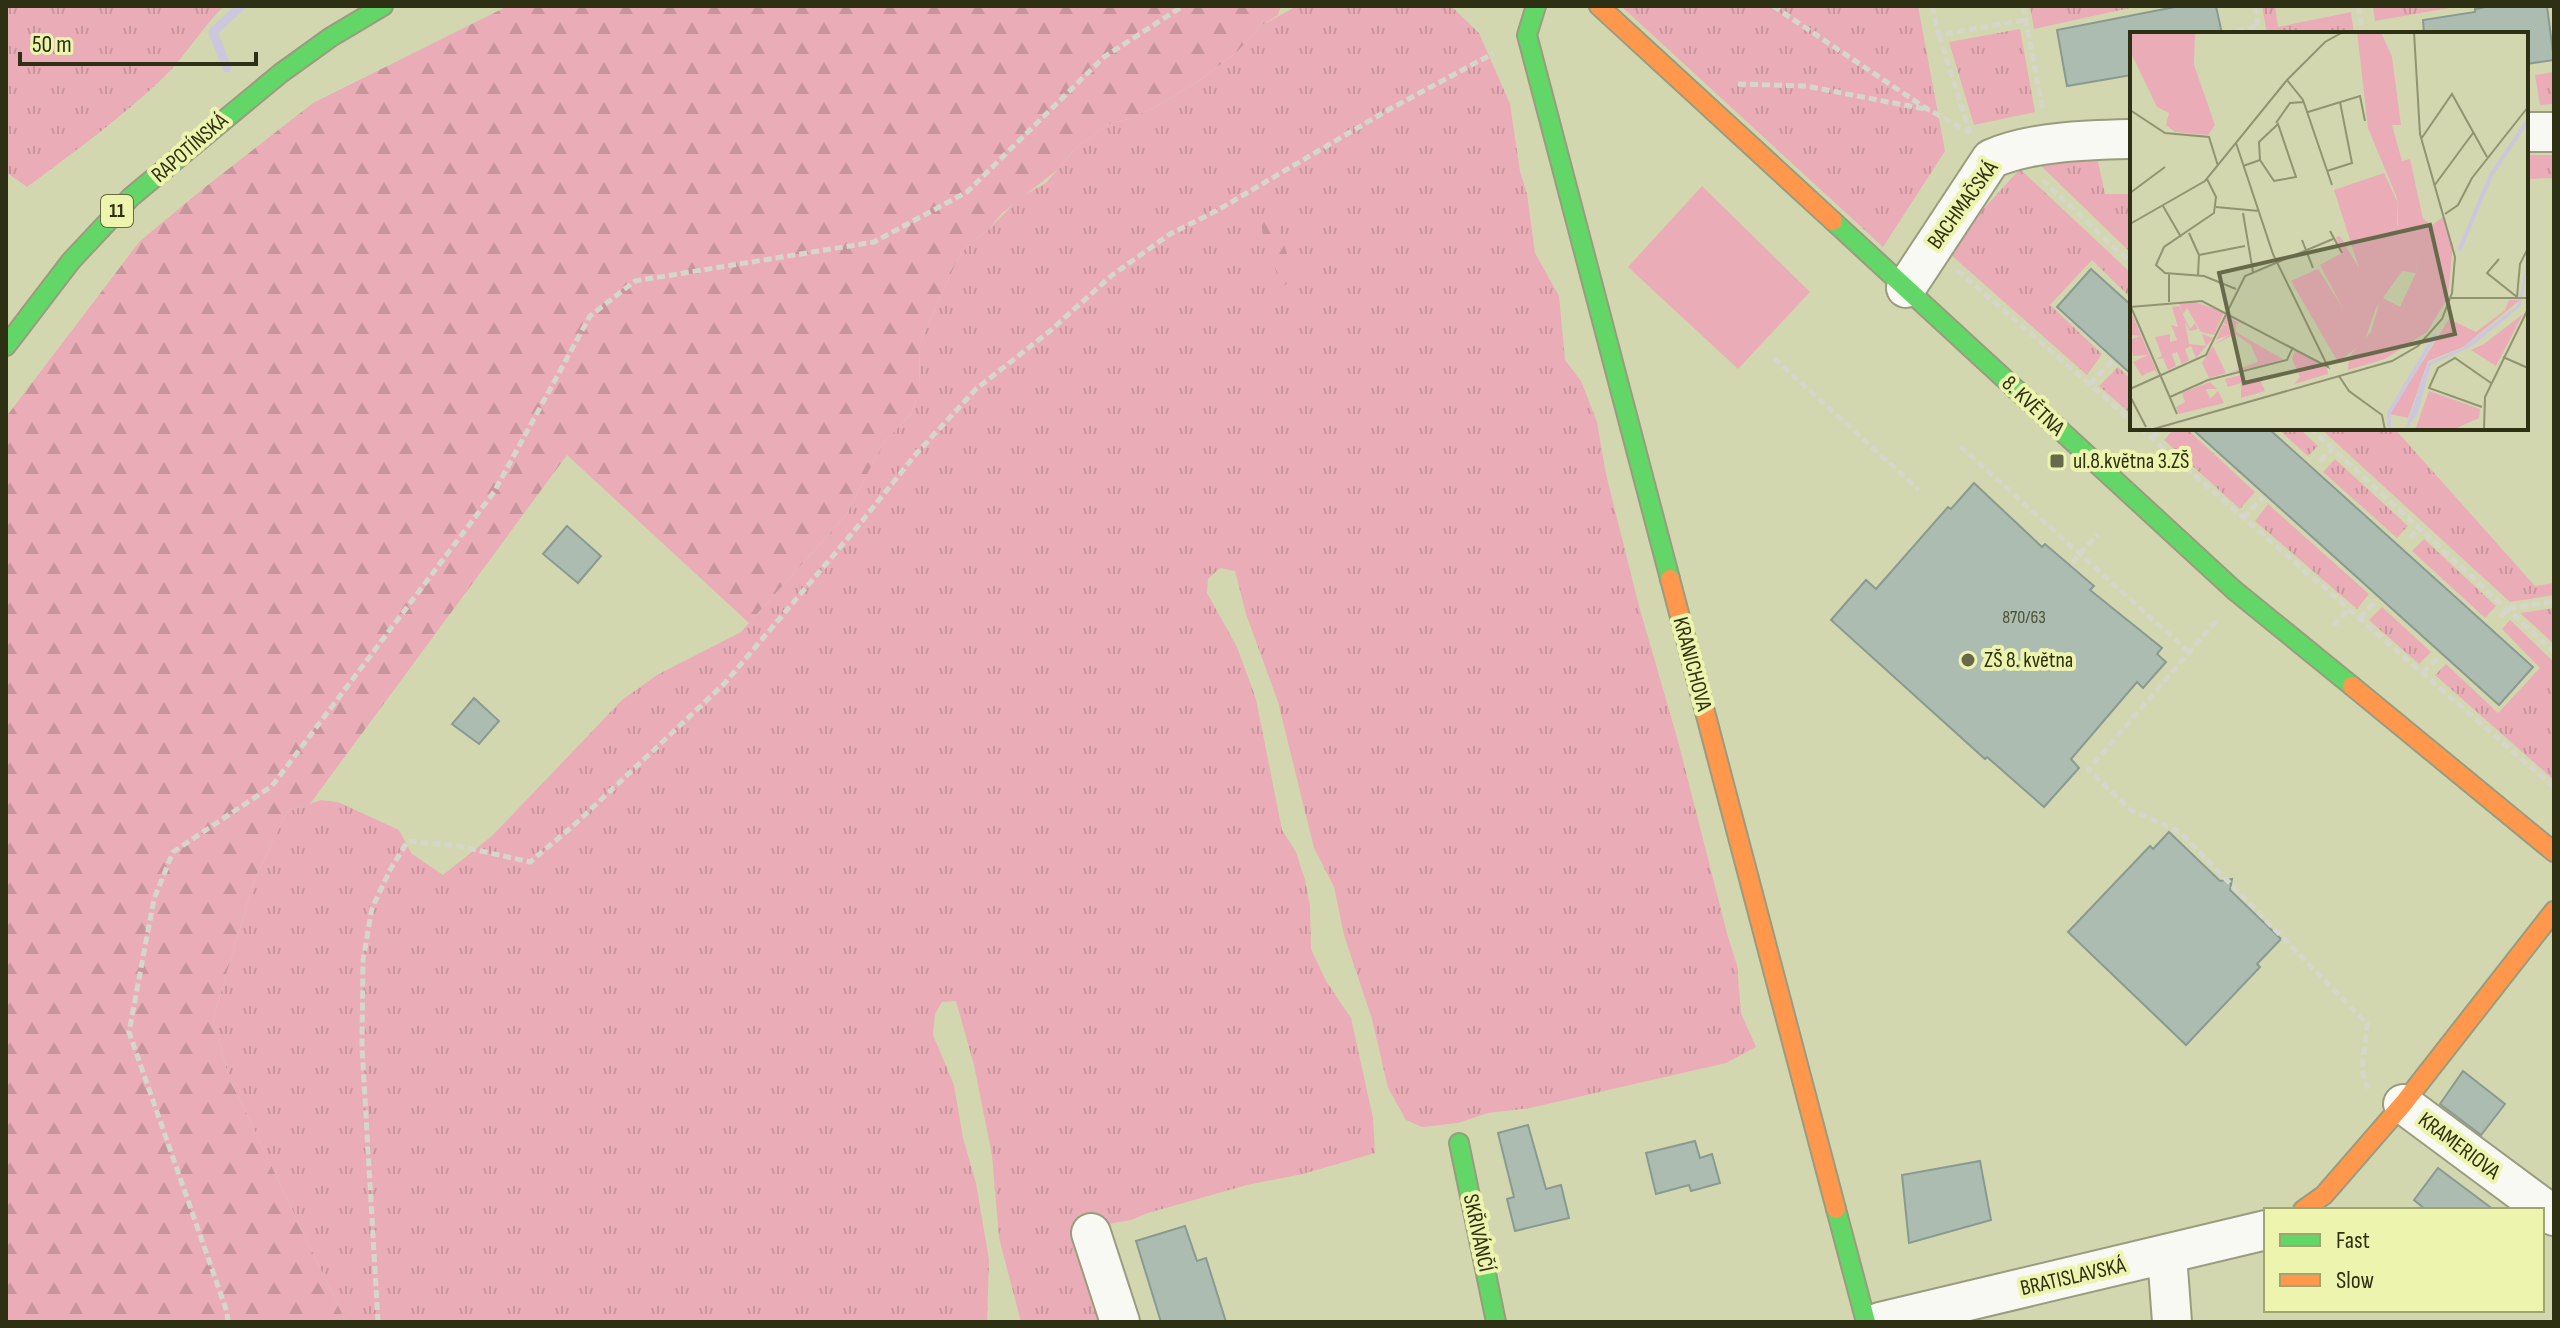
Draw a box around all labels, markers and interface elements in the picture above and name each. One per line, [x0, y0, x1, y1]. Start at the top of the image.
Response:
scale bar [20, 16, 256, 66]
text: 50 m [32, 30, 72, 59]
inset map [2130, 32, 2528, 430]
street label: RAPOTÍNSKÁ [146, 107, 234, 189]
street label: BACHMAČSKÁ [1922, 155, 2004, 254]
road number: 11 [101, 195, 133, 227]
street label: 8. KVĚTNA [1996, 370, 2070, 442]
place label: ul.8.května 3.ZŠ [2073, 448, 2190, 475]
marker: ul.8.května 3.ZŠ [2048, 452, 2066, 470]
house number: 870/63 [2002, 607, 2046, 628]
street label: KRANICHOVA [1667, 614, 1718, 714]
place label: ZŠ 8. května [1984, 647, 2073, 674]
marker: ZŠ 8. května [1959, 651, 1977, 669]
street label: KRAMERIOVA [2413, 1107, 2506, 1186]
street label: SKŘIVÁNČÍ [1457, 1192, 1500, 1275]
legend [2264, 1208, 2544, 1312]
text: Fast [2336, 1226, 2370, 1255]
street label: BRATISLAVSKÁ [2018, 1252, 2129, 1302]
text: Slow [2336, 1266, 2374, 1295]

